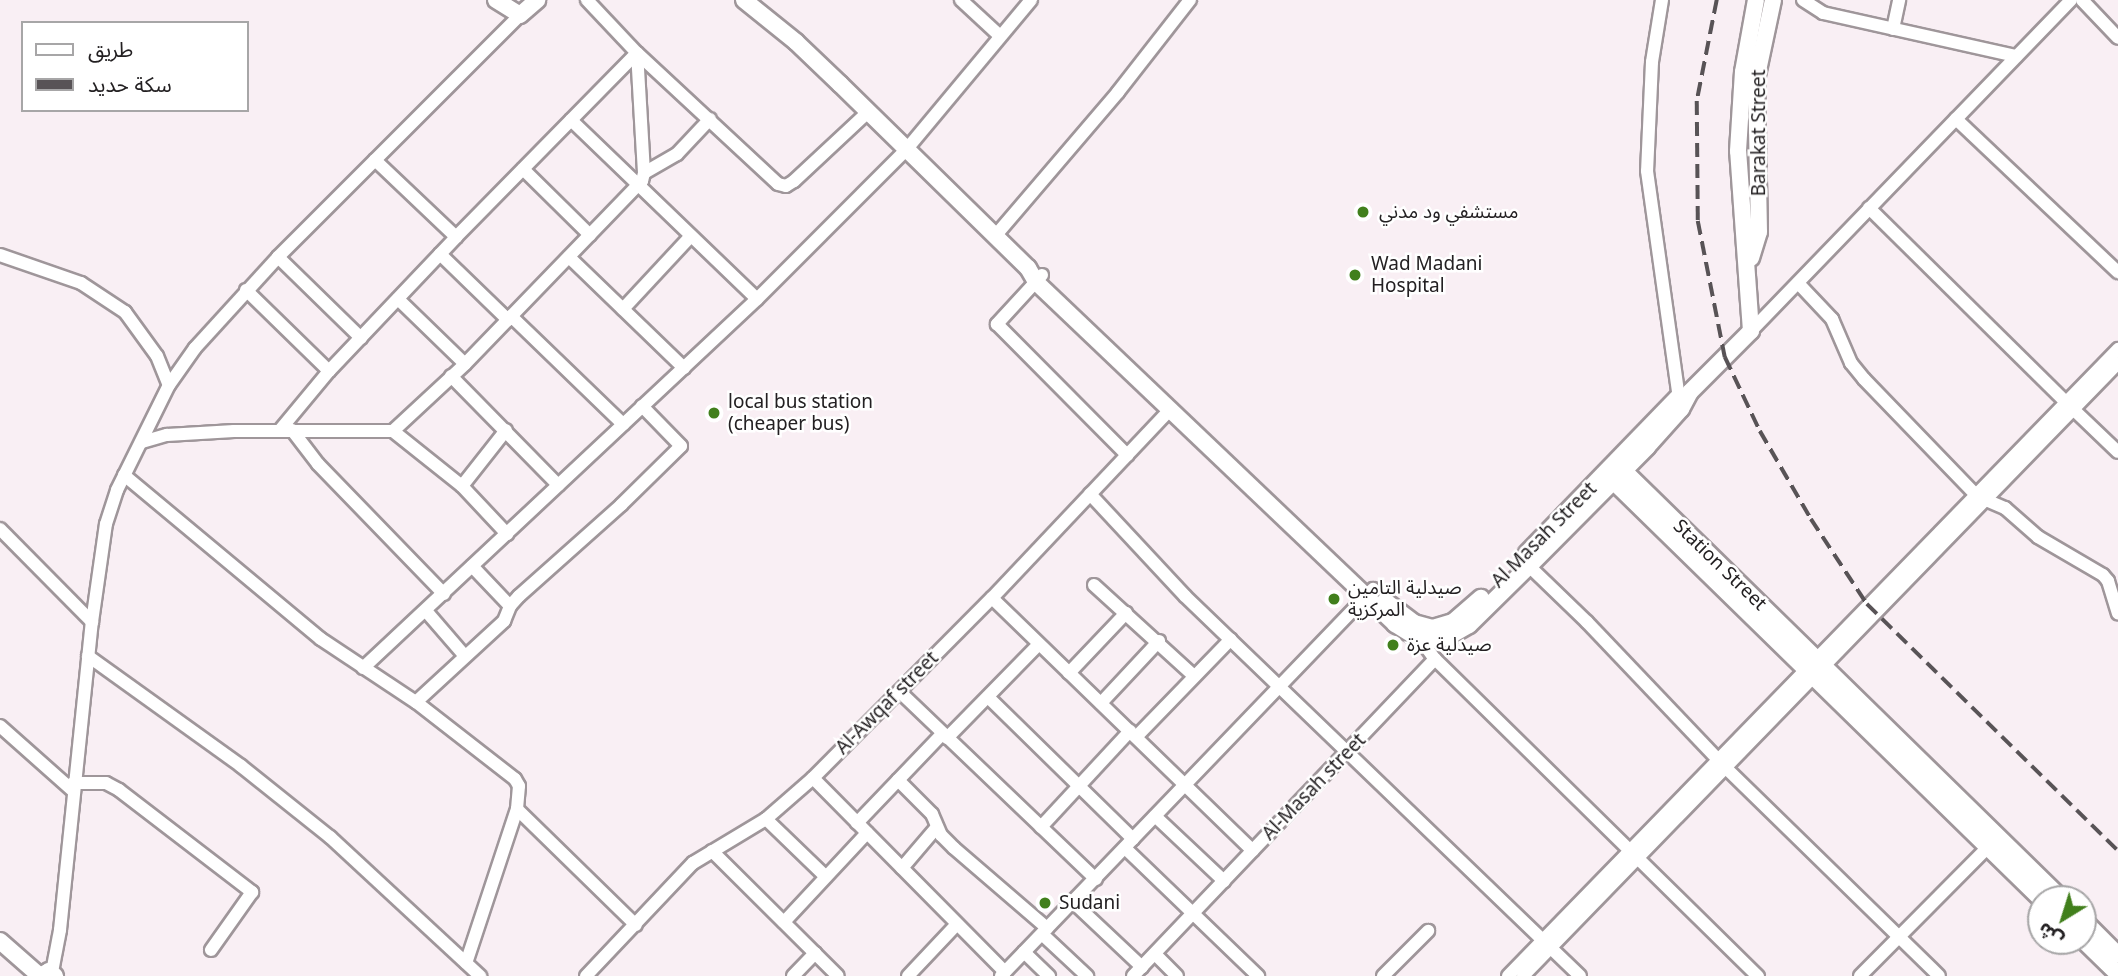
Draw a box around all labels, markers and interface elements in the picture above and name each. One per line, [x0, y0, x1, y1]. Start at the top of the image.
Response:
legend [21, 21, 248, 112]
text: طريق [88, 35, 133, 63]
text: سكة حديد [88, 70, 172, 98]
street label: Barakat Street [1748, 70, 1770, 196]
place label: مستشفي ود مدني [1379, 201, 1518, 223]
marker: مستشفي ود مدني [1353, 202, 1373, 222]
place label: Wad Madani Hospital [1371, 253, 1482, 297]
marker: Wad Madani Hospital [1345, 265, 1365, 285]
place label: local bus station (cheaper bus) [728, 391, 873, 435]
marker: local bus station (cheaper bus) [706, 405, 722, 421]
street label: Al Masah Street [1487, 478, 1601, 592]
street label: Station Street [1669, 515, 1771, 615]
place label: صيدلية التامين المركزية [1348, 577, 1462, 621]
marker: صيدلية التامين المركزية [1326, 591, 1342, 607]
place label: صيدلية عزة [1407, 634, 1492, 656]
marker: صيدلية عزة [1385, 637, 1401, 653]
street label: Al-Awqaf street [831, 647, 943, 759]
street label: Al-Masah street [1257, 729, 1371, 845]
north arrow [2027, 885, 2097, 955]
place label: Sudani [1059, 892, 1120, 914]
marker: Sudani [1037, 895, 1053, 911]
text: ش [2032, 917, 2069, 953]

